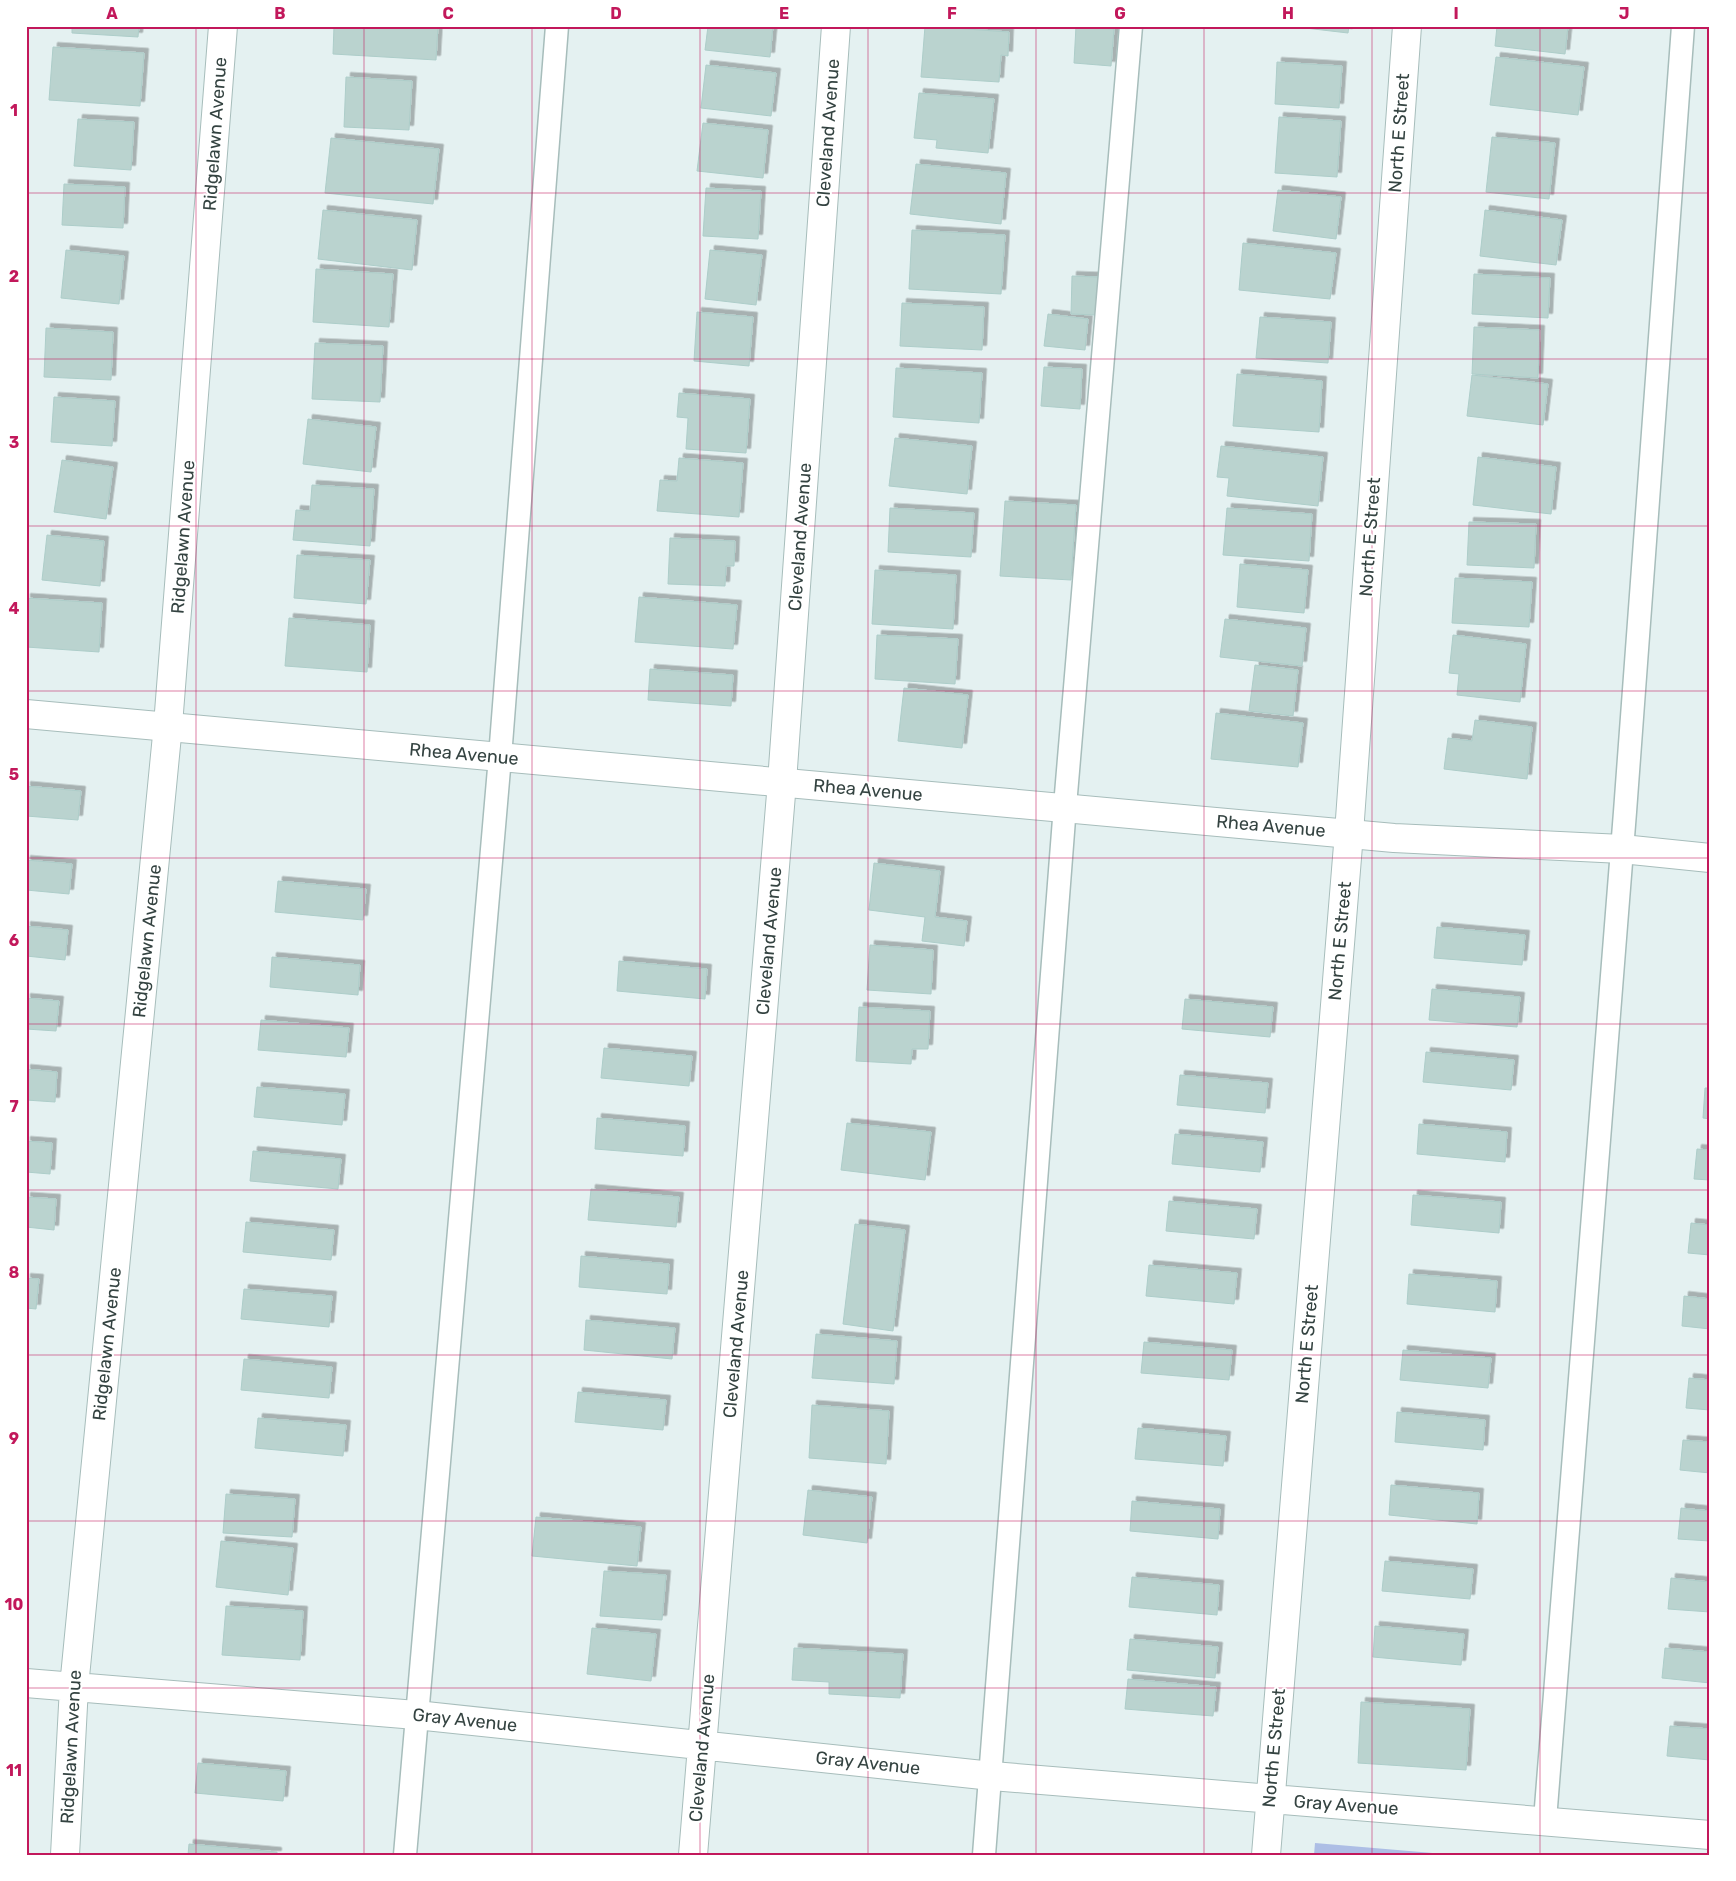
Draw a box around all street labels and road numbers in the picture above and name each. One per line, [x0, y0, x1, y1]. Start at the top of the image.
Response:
street label: Ridgelawn Avenue [199, 56, 231, 212]
street label: Cleveland Avenue [812, 58, 844, 208]
street label: North E Street [1384, 73, 1414, 193]
street label: Ridgelawn Avenue [167, 459, 199, 615]
street label: Cleveland Avenue [784, 462, 816, 612]
street label: North E Street [1355, 477, 1385, 597]
street label: Rhea Avenue [408, 738, 520, 770]
street label: Rhea Avenue [812, 774, 924, 806]
street label: Rhea Avenue [1215, 810, 1327, 842]
street label: Ridgelawn Avenue [128, 863, 166, 1019]
street label: Cleveland Avenue [752, 866, 786, 1016]
street label: North E Street [1324, 881, 1356, 1001]
street label: Ridgelawn Avenue [88, 1266, 126, 1422]
street label: Cleveland Avenue [719, 1269, 753, 1419]
street label: North E Street [1291, 1284, 1323, 1404]
street label: Ridgelawn Avenue [56, 1669, 86, 1825]
street label: Cleveland Avenue [685, 1673, 719, 1823]
street label: North E Street [1258, 1688, 1290, 1808]
street label: Gray Avenue [412, 1704, 518, 1736]
street label: Gray Avenue [815, 1747, 921, 1779]
street label: Gray Avenue [1293, 1790, 1399, 1820]

